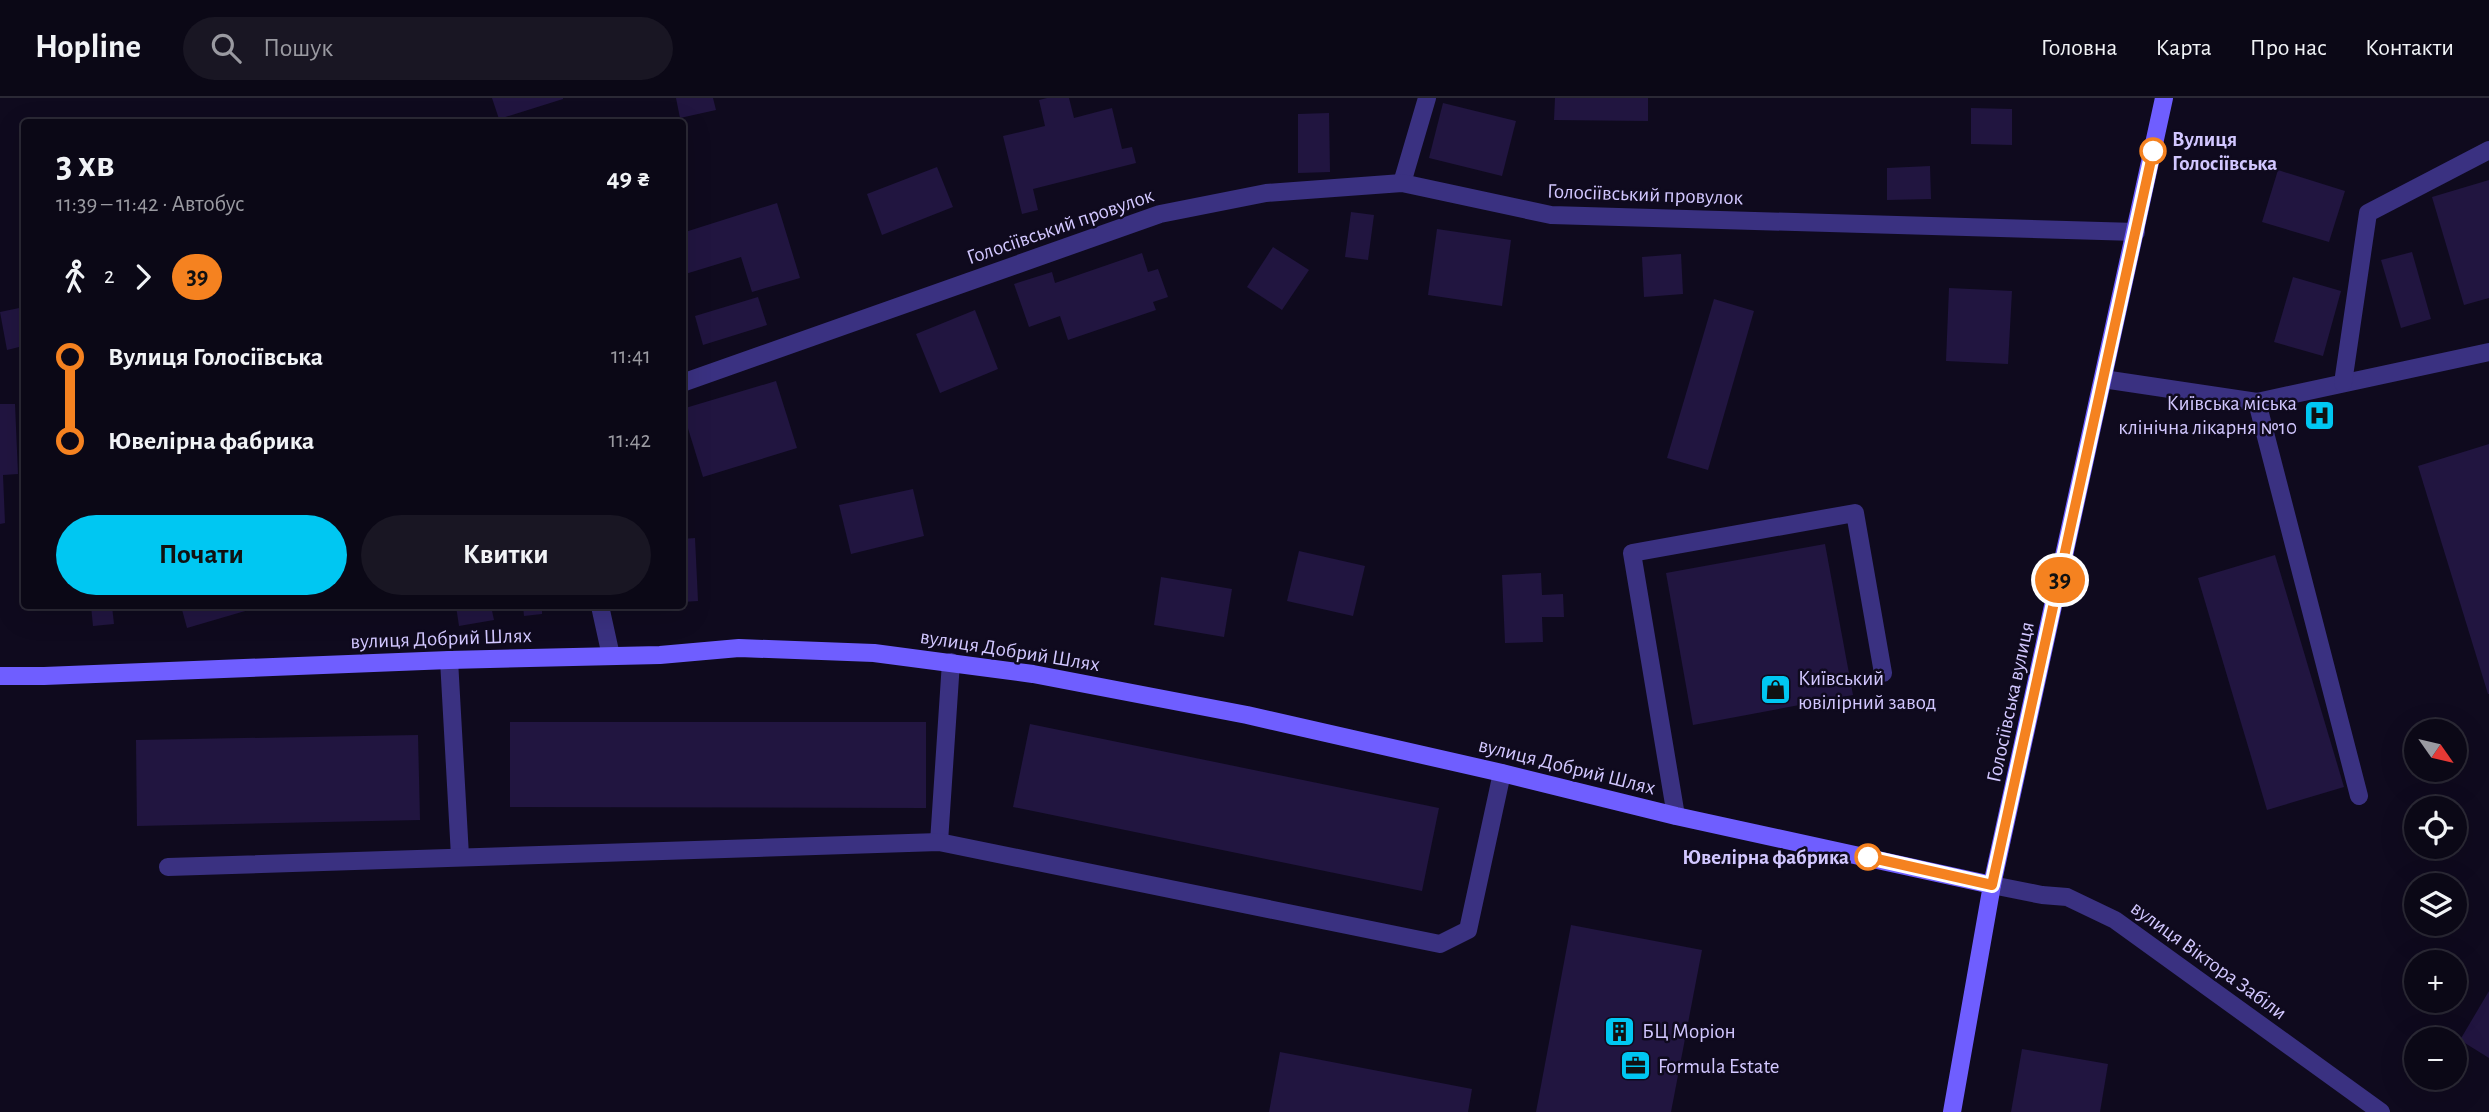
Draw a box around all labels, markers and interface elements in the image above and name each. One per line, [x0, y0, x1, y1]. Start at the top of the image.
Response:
search box [183, 17, 673, 80]
icon: search [207, 29, 245, 67]
text: Hopline [35, 31, 141, 64]
text: Пошук [263, 35, 333, 61]
text: Головна [2041, 36, 2117, 60]
text: Карта [2155, 36, 2212, 60]
text: Про нас [2250, 36, 2327, 60]
text: Контакти [2365, 36, 2454, 60]
place label: Вулиця Голосіївська [2172, 129, 2277, 174]
marker: Вулиця Голосіївська [2140, 138, 2166, 164]
text: 3 хв [56, 146, 114, 184]
text: 49 ₴ [606, 165, 651, 191]
street label: Голосіївський провулок [1547, 181, 1744, 208]
street label: Голосіївський провулок [964, 184, 1157, 268]
text: 11:39 – 11:42 · Автобус [56, 193, 245, 216]
icon: walk [56, 258, 94, 296]
icon: forward [124, 258, 162, 296]
text: 2 [104, 265, 114, 288]
text: 39 [186, 265, 208, 289]
text: Вулиця Голосіївська [108, 344, 323, 370]
text: 11:41 [611, 345, 651, 368]
place label: Київська міська клінічна лікарня №10 [2118, 393, 2297, 438]
hospital icon: Київська міська клінічна лікарня №10 [2303, 398, 2337, 432]
text: Ювелірна фабрика [108, 428, 314, 454]
text: 11:42 [608, 429, 651, 452]
button: Почати [56, 515, 347, 595]
button: Квитки [361, 515, 651, 595]
line badge: 39 [2028, 557, 2092, 603]
text: 39 [2049, 568, 2071, 592]
street label: Голосіївська вулиця [1983, 620, 2038, 784]
street label: вулиця Добрий Шлях [350, 625, 532, 652]
street label: вулиця Добрий Шлях [919, 626, 1101, 675]
place label: Київський ювілірний завод [1798, 668, 1936, 713]
shop icon: Київський ювілірний завод [1758, 673, 1792, 707]
north arrow [2404, 719, 2468, 782]
map controls [2404, 719, 2467, 1090]
street label: вулиця Добрий Шлях [1476, 734, 1658, 799]
button: locate [2404, 796, 2467, 859]
marker: Ювелірна фабрика [1855, 844, 1881, 870]
place label: Ювелірна фабрика [1682, 847, 1849, 868]
button: layers [2404, 873, 2467, 936]
street label: вулиця Віктора Забіли [2127, 897, 2290, 1024]
button: + [2404, 950, 2467, 1013]
building icon: БЦ Моріон [1602, 1014, 1636, 1048]
place label: БЦ Моріон [1642, 1021, 1736, 1042]
button: − [2404, 1027, 2467, 1090]
office icon: Formula Estate [1618, 1049, 1652, 1083]
place label: Formula Estate [1658, 1056, 1780, 1077]

